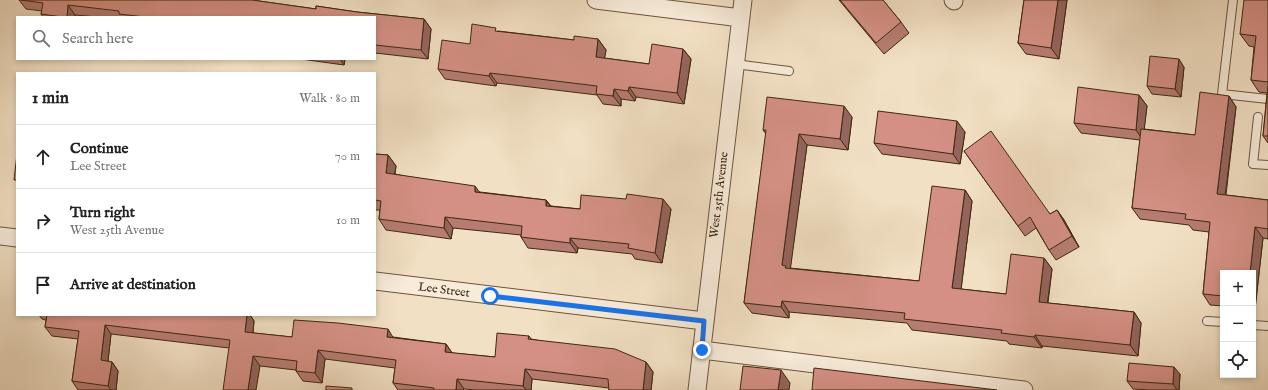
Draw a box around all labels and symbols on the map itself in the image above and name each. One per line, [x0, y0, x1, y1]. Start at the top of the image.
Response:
street label: West 25th Avenue [706, 150, 732, 239]
street label: Lee Street [417, 279, 471, 301]
route start [481, 287, 499, 305]
route end [693, 341, 711, 359]

